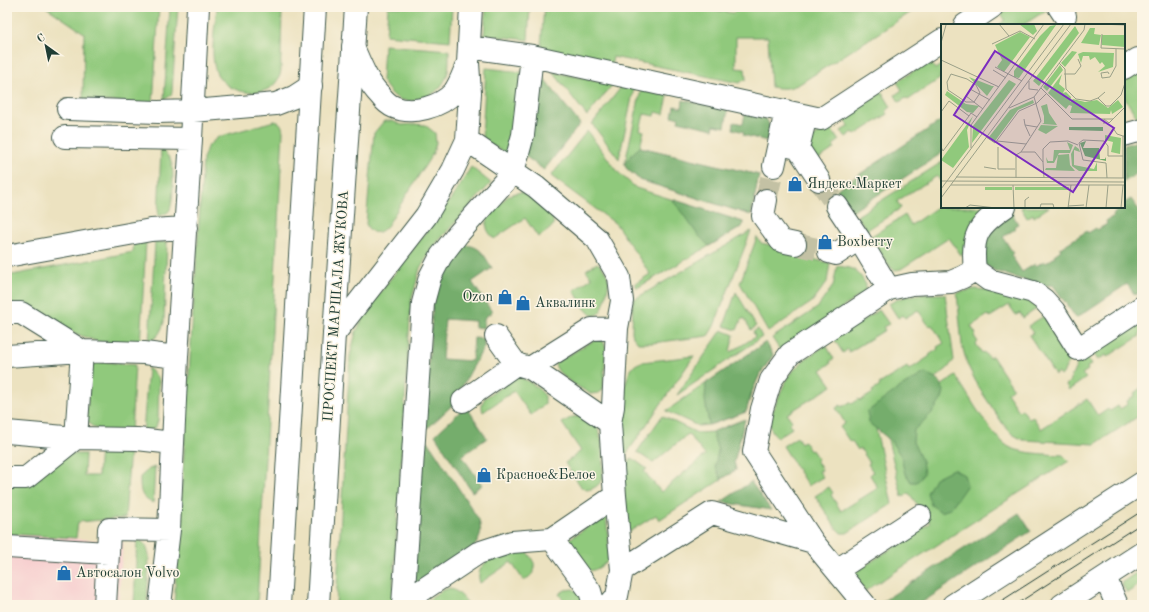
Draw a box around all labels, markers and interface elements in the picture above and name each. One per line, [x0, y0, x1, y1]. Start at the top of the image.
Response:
inset map [941, 24, 1125, 208]
north arrow [26, 26, 66, 66]
text: С [35, 32, 47, 45]
shop icon: Яндекс.Маркет [786, 175, 804, 193]
place label: Яндекс.Маркет [807, 177, 902, 191]
street label: ПРОСПЕКТ МАРШАЛА ЖУКОВА [321, 189, 351, 422]
shop icon: Boxberry [816, 233, 834, 251]
place label: Boxberry [837, 235, 894, 249]
shop icon: Ozon [496, 288, 514, 306]
place label: Ozon [463, 290, 493, 304]
shop icon: Аквалинк [514, 294, 532, 312]
place label: Аквалинк [535, 296, 596, 310]
shop icon: Красное&Белое [475, 466, 493, 484]
place label: Красное&Белое [496, 468, 595, 482]
shop icon: Автосалон Volvo [55, 564, 73, 582]
place label: Автосалон Volvo [76, 566, 180, 580]

